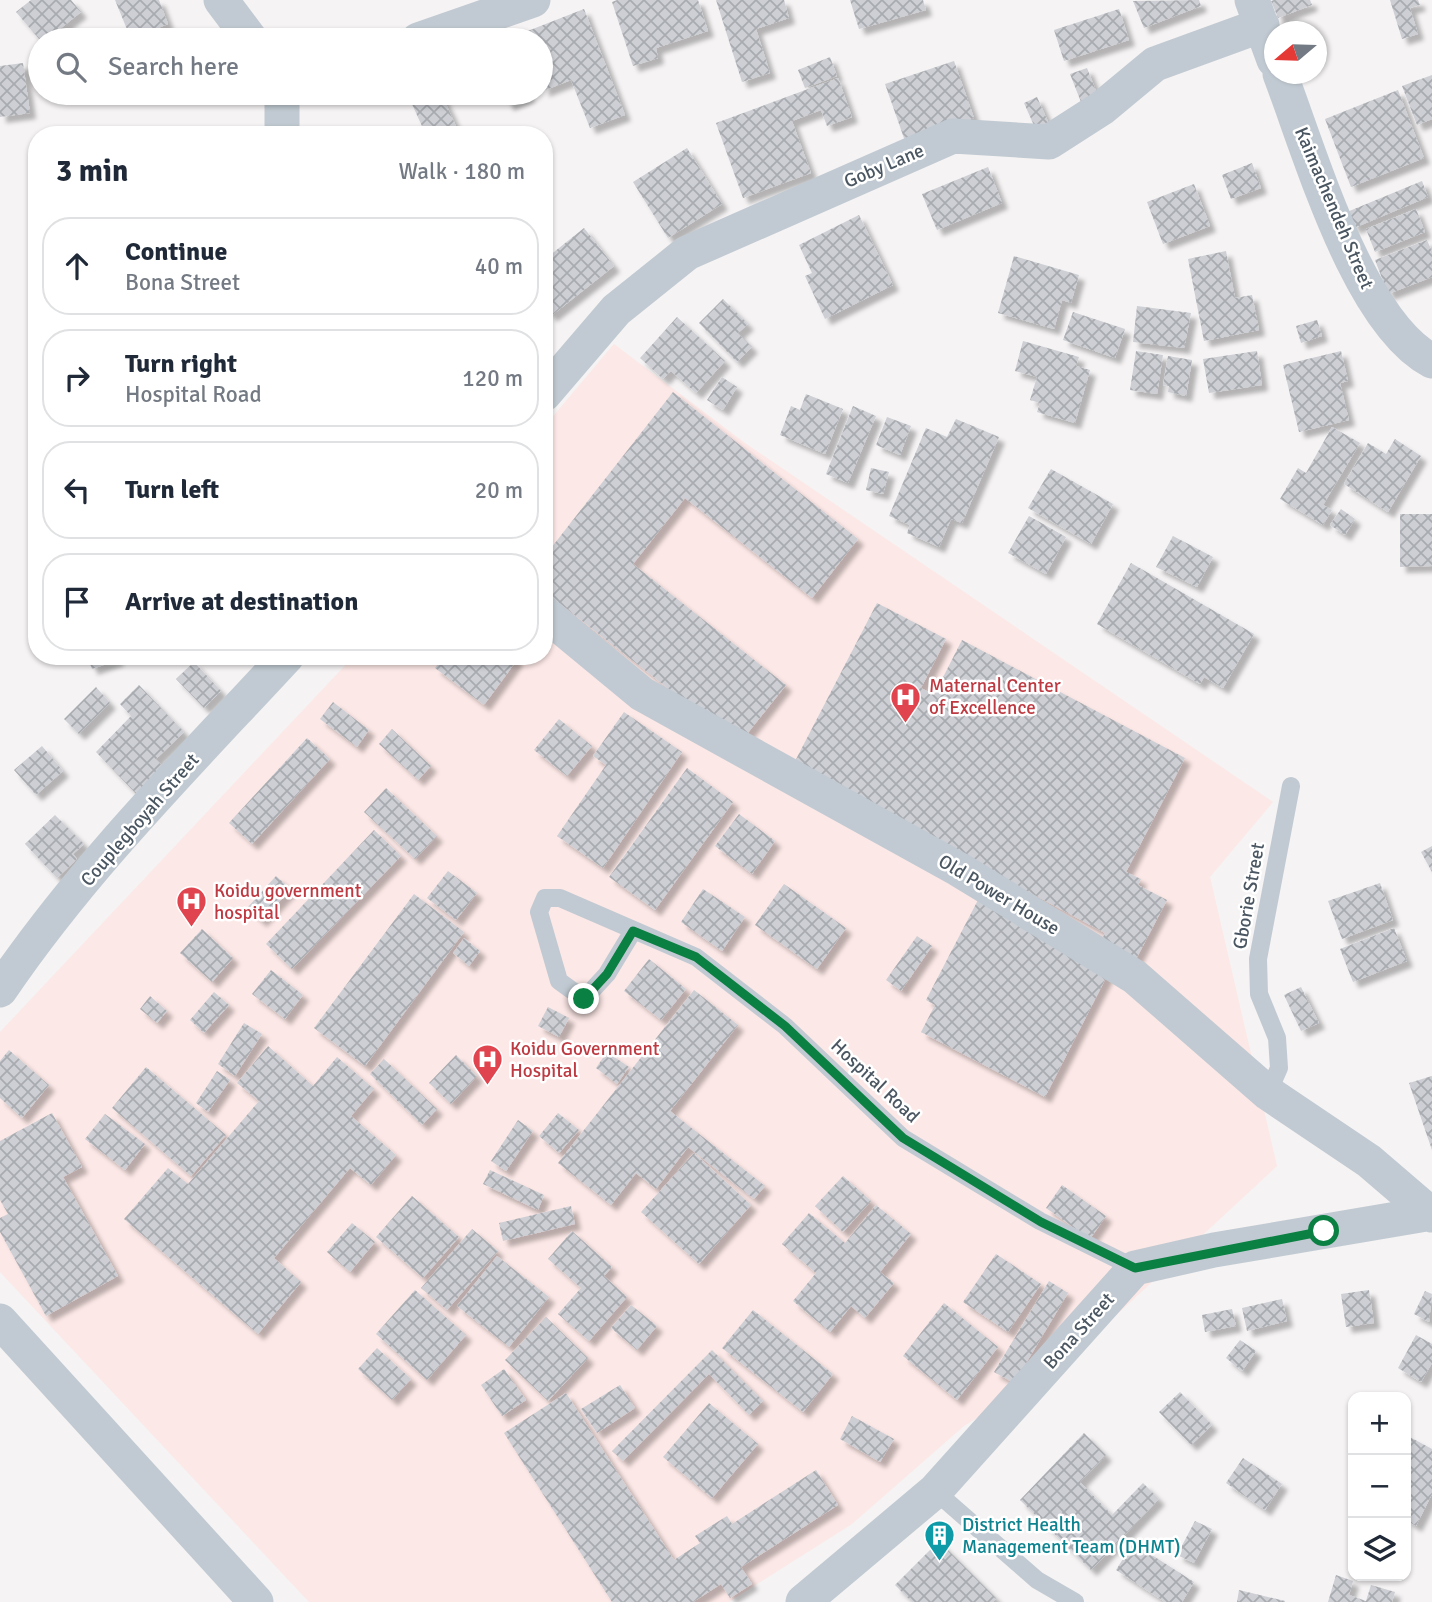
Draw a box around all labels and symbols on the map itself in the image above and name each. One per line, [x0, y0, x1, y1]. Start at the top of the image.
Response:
north arrow [1264, 21, 1327, 84]
street label: Kaimachendeh Street [1289, 123, 1379, 293]
street label: Goby Lane [840, 138, 928, 194]
place label: Maternal Center of Excellence [929, 674, 1061, 720]
hospital icon: Maternal Center of Excellence [889, 680, 923, 724]
street label: Couplegboyah Street [76, 748, 205, 891]
street label: Gborie Street [1228, 841, 1270, 951]
street label: Old Power House [934, 849, 1064, 941]
place label: Koidu government hospital [214, 879, 362, 925]
hospital icon: Koidu government hospital [174, 885, 208, 929]
route end [568, 983, 599, 1014]
street label: Hospital Road [826, 1034, 924, 1128]
place label: Koidu Government Hospital [510, 1037, 660, 1083]
hospital icon: Koidu Government Hospital [470, 1043, 504, 1087]
route start [1308, 1215, 1339, 1246]
street label: Bona Street [1038, 1287, 1120, 1374]
place label: District Health Management Team (DHMT) [962, 1513, 1181, 1559]
building icon: District Health Management Team (DHMT) [922, 1519, 956, 1563]

